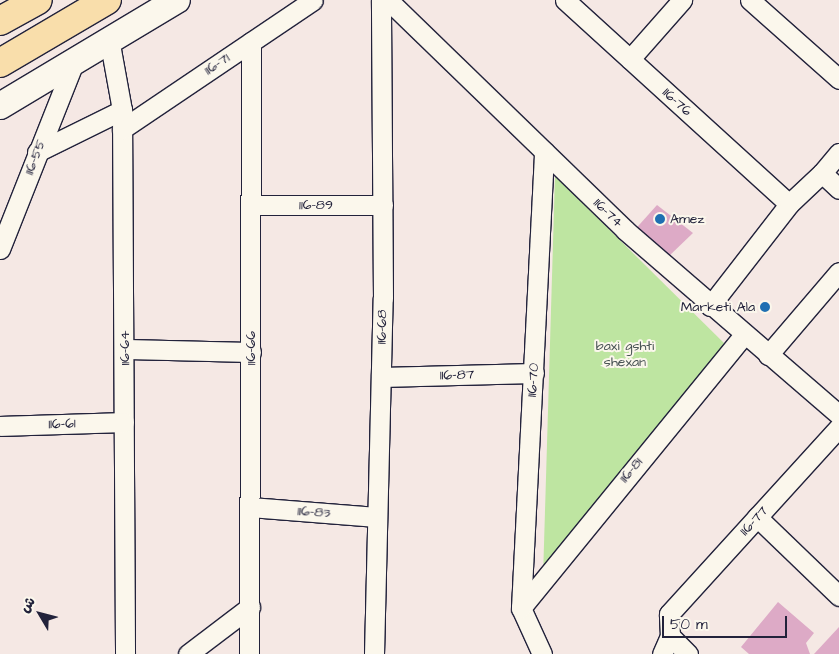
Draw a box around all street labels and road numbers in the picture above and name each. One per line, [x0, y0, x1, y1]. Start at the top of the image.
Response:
street label: 116-71 [201, 49, 233, 79]
street label: 116-76 [659, 84, 695, 120]
street label: 116-55 [21, 137, 49, 177]
street label: 116-74 [590, 195, 626, 231]
street label: 116-89 [299, 197, 333, 213]
street label: 116-68 [373, 310, 391, 344]
street label: 116-64 [117, 330, 133, 366]
street label: 116-66 [243, 331, 259, 365]
street label: 116-70 [524, 363, 542, 397]
street label: 116-87 [440, 366, 474, 384]
street label: 116-61 [48, 415, 76, 433]
street label: 116-81 [616, 454, 646, 486]
street label: 116-83 [297, 502, 331, 522]
street label: 116-77 [736, 503, 772, 539]

